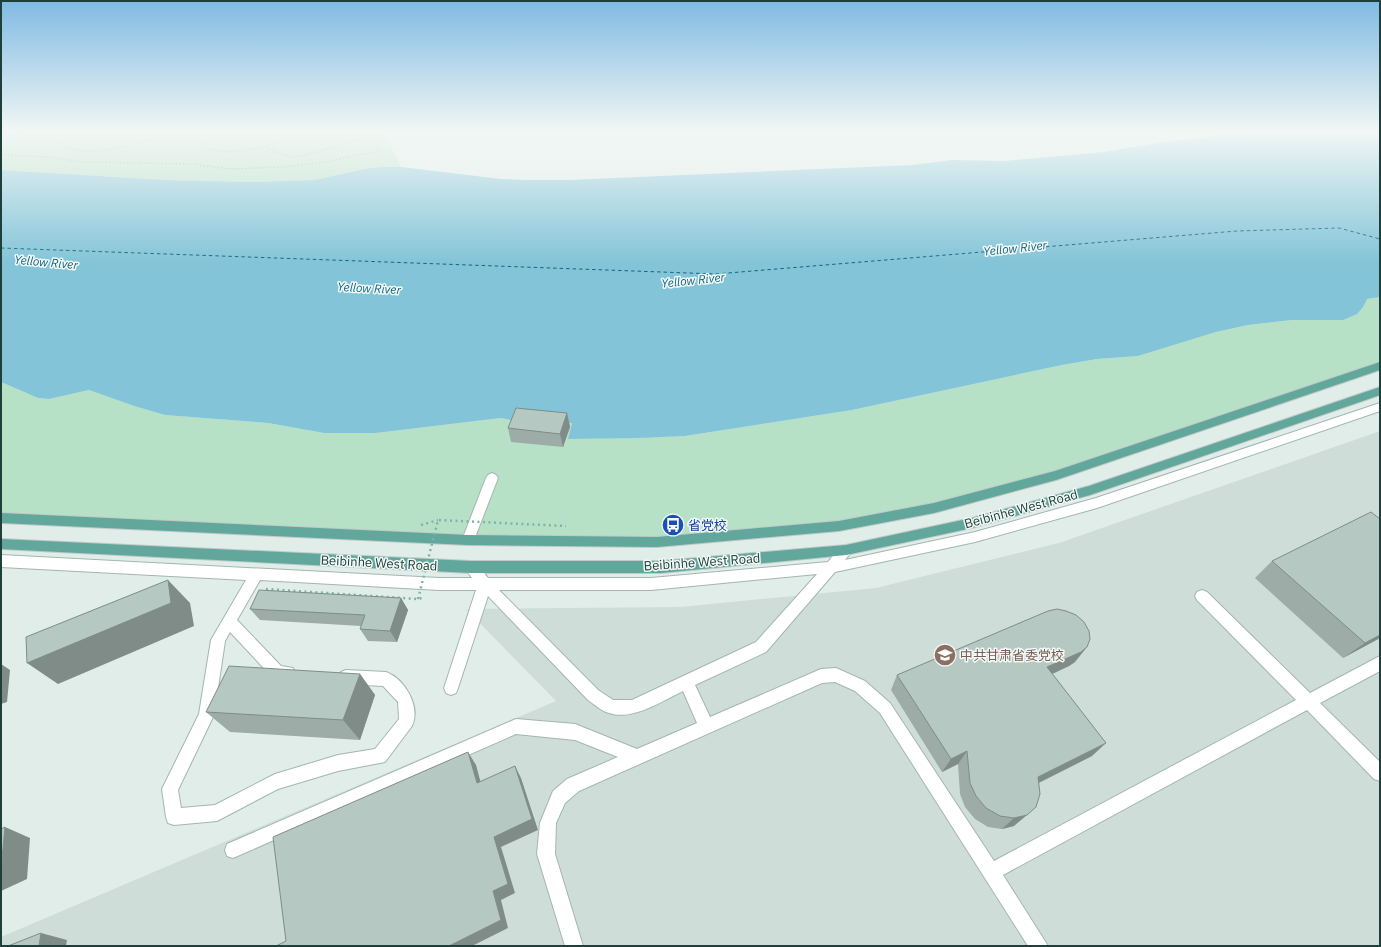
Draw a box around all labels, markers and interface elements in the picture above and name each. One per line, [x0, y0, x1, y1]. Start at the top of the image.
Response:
water label: Yellow River [983, 237, 1048, 259]
water label: Yellow River [14, 252, 79, 272]
water label: Yellow River [661, 269, 726, 291]
water label: Yellow River [337, 279, 402, 297]
street label: Beibinhe West Road [962, 486, 1080, 532]
bus stop icon: 省党校 [660, 512, 686, 538]
place label: 省党校 [688, 517, 727, 534]
street label: Beibinhe West Road [643, 549, 761, 575]
street label: Beibinhe West Road [320, 551, 438, 575]
school or university icon: 中共甘肃省委党校 [932, 642, 958, 668]
place label: 中共甘肃省委党校 [960, 647, 1064, 664]

